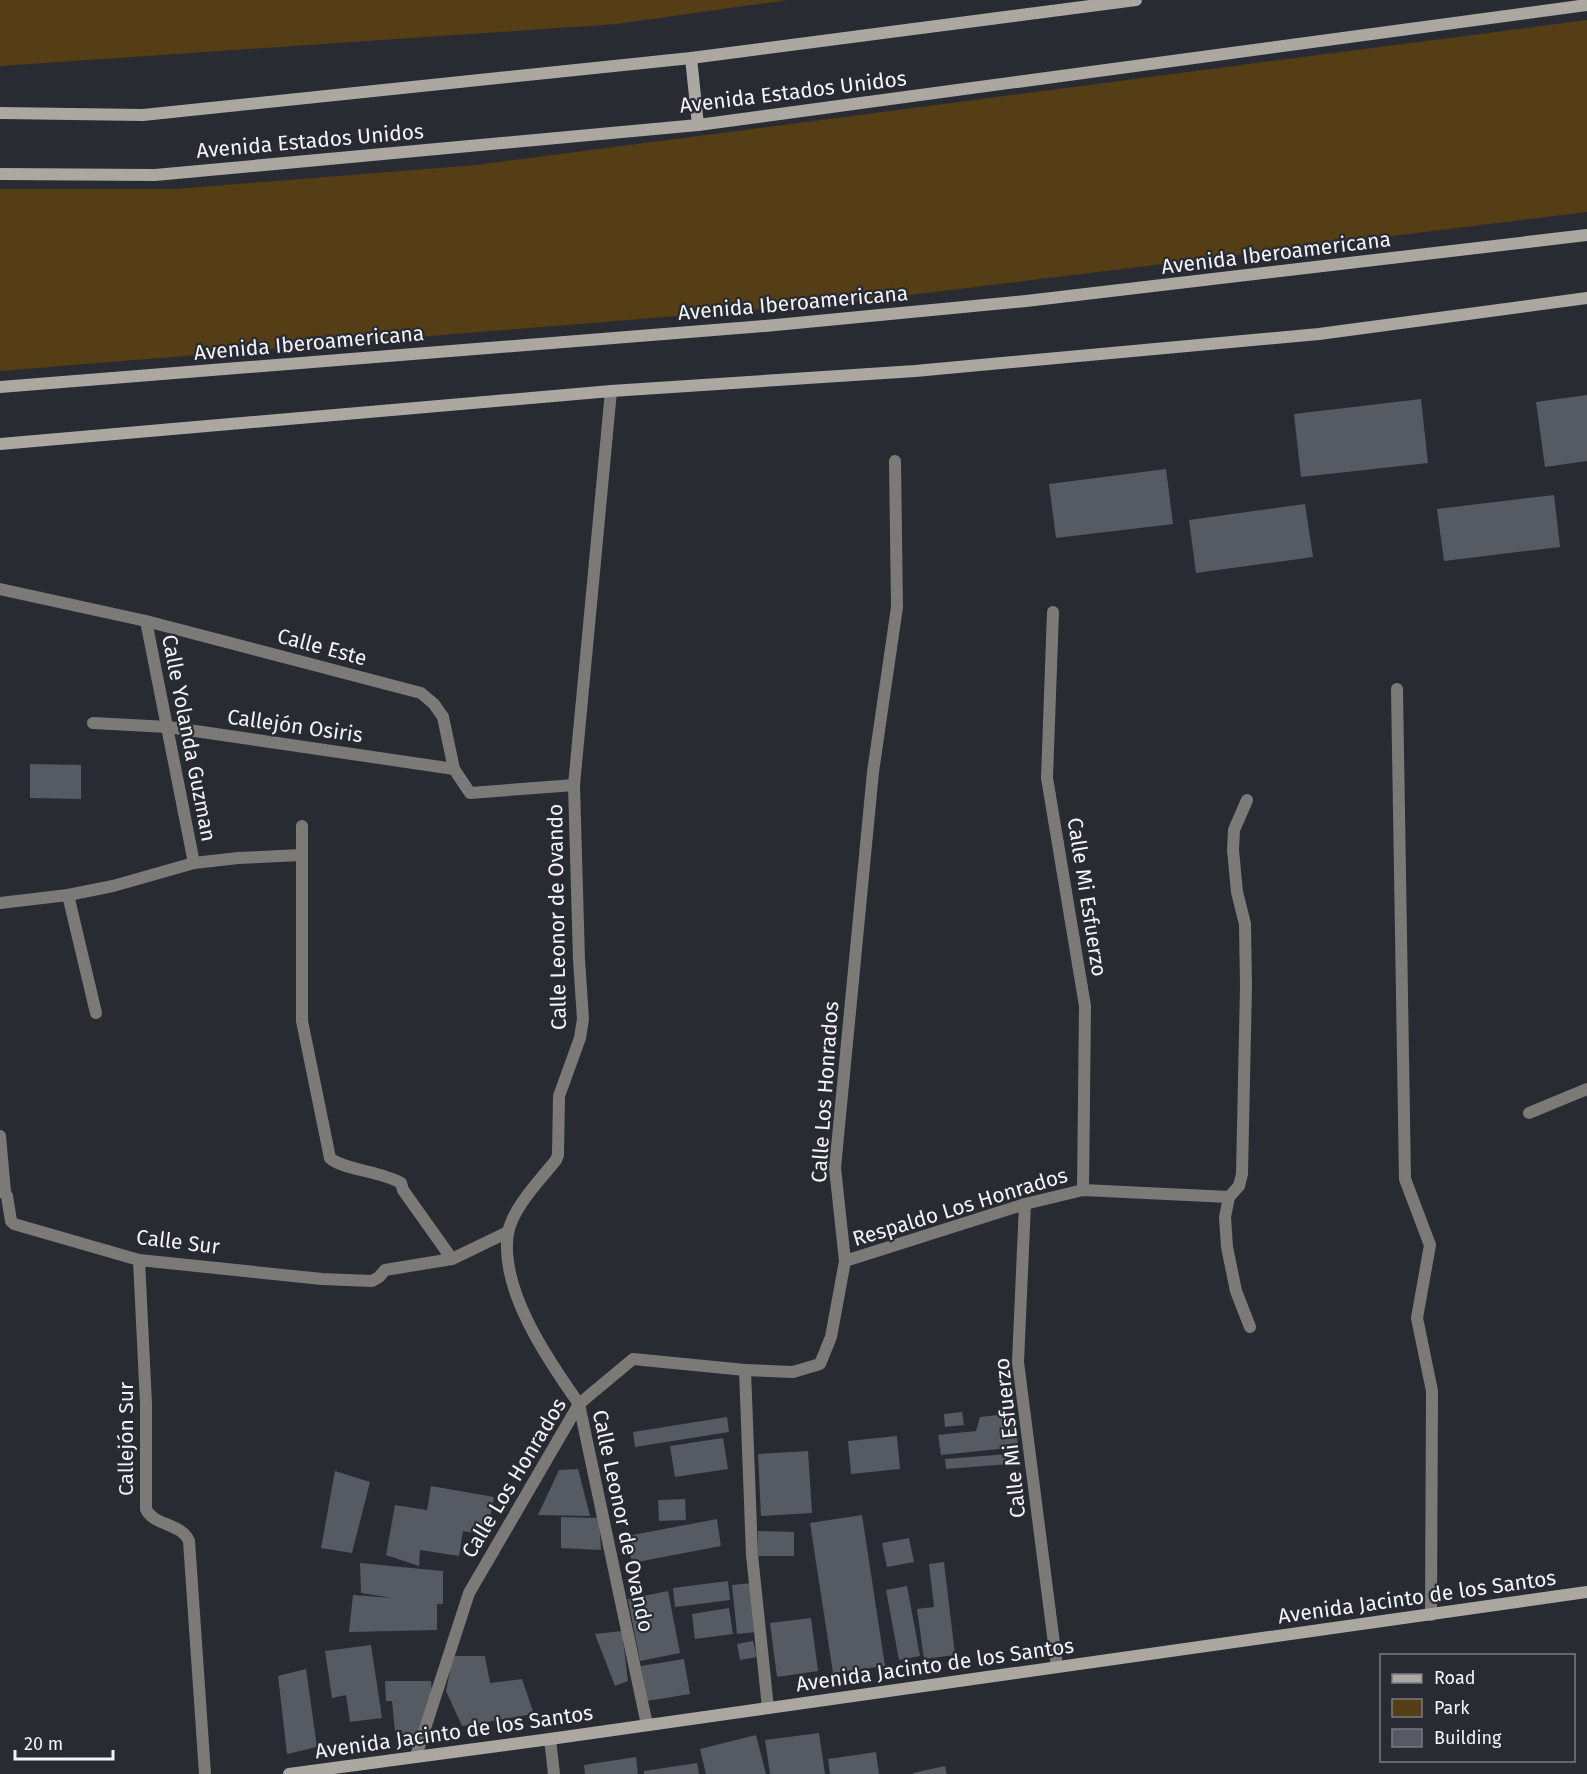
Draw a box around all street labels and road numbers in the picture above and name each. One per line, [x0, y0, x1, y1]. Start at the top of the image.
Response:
street label: Avenida Estados Unidos [678, 65, 908, 119]
street label: Avenida Estados Unidos [195, 118, 425, 164]
street label: Avenida Iberoamericana [1160, 226, 1392, 280]
street label: Avenida Iberoamericana [677, 280, 909, 326]
street label: Avenida Iberoamericana [193, 320, 425, 366]
street label: Calle Este [274, 623, 370, 671]
street label: Calle Yolanda Guzman [156, 632, 222, 844]
street label: Callejón Osiris [226, 704, 365, 748]
street label: Calle Leonor de Ovando [542, 804, 572, 1030]
street label: Calle Mi Esfuerzo [1062, 816, 1112, 978]
street label: Calle Los Honrados [806, 1000, 844, 1184]
street label: Respaldo Los Honrados [849, 1162, 1071, 1252]
street label: Calle Sur [135, 1224, 221, 1260]
street label: Calle Mi Esfuerzo [989, 1357, 1031, 1519]
street label: Callejón Sur [113, 1382, 139, 1496]
street label: Calle Los Honrados [456, 1393, 572, 1563]
street label: Calle Leonor de Ovando [587, 1408, 659, 1634]
street label: Avenida Jacinto de los Santos [1276, 1565, 1558, 1629]
street label: Avenida Jacinto de los Santos [794, 1633, 1076, 1697]
street label: Avenida Jacinto de los Santos [313, 1700, 595, 1764]

